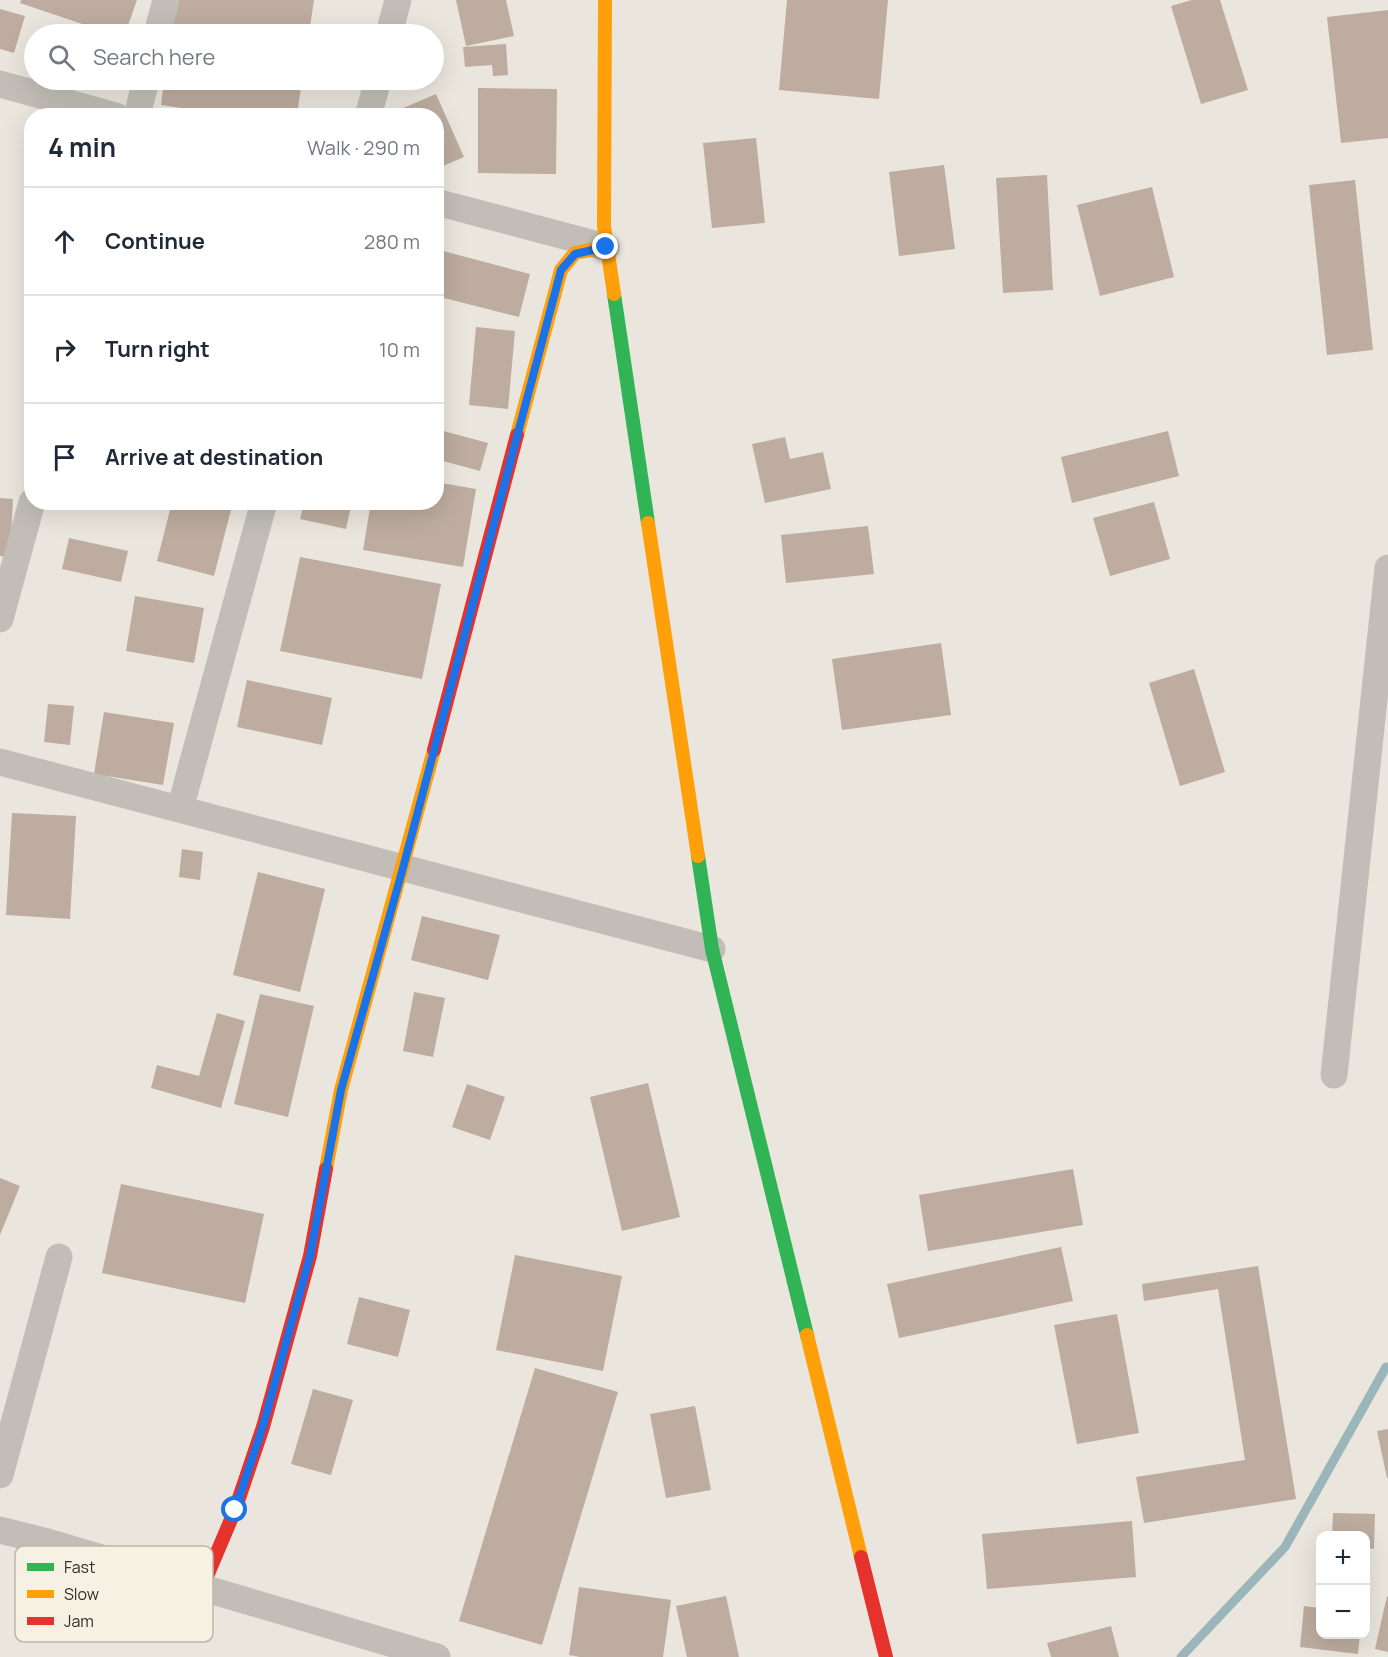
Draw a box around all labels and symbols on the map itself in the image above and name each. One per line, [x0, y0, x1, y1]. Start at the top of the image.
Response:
route end [592, 233, 618, 259]
route start [221, 1496, 247, 1522]
legend [15, 1546, 213, 1642]
text: Fast [64, 1556, 95, 1578]
text: Slow [64, 1583, 99, 1605]
text: Jam [64, 1610, 94, 1632]

